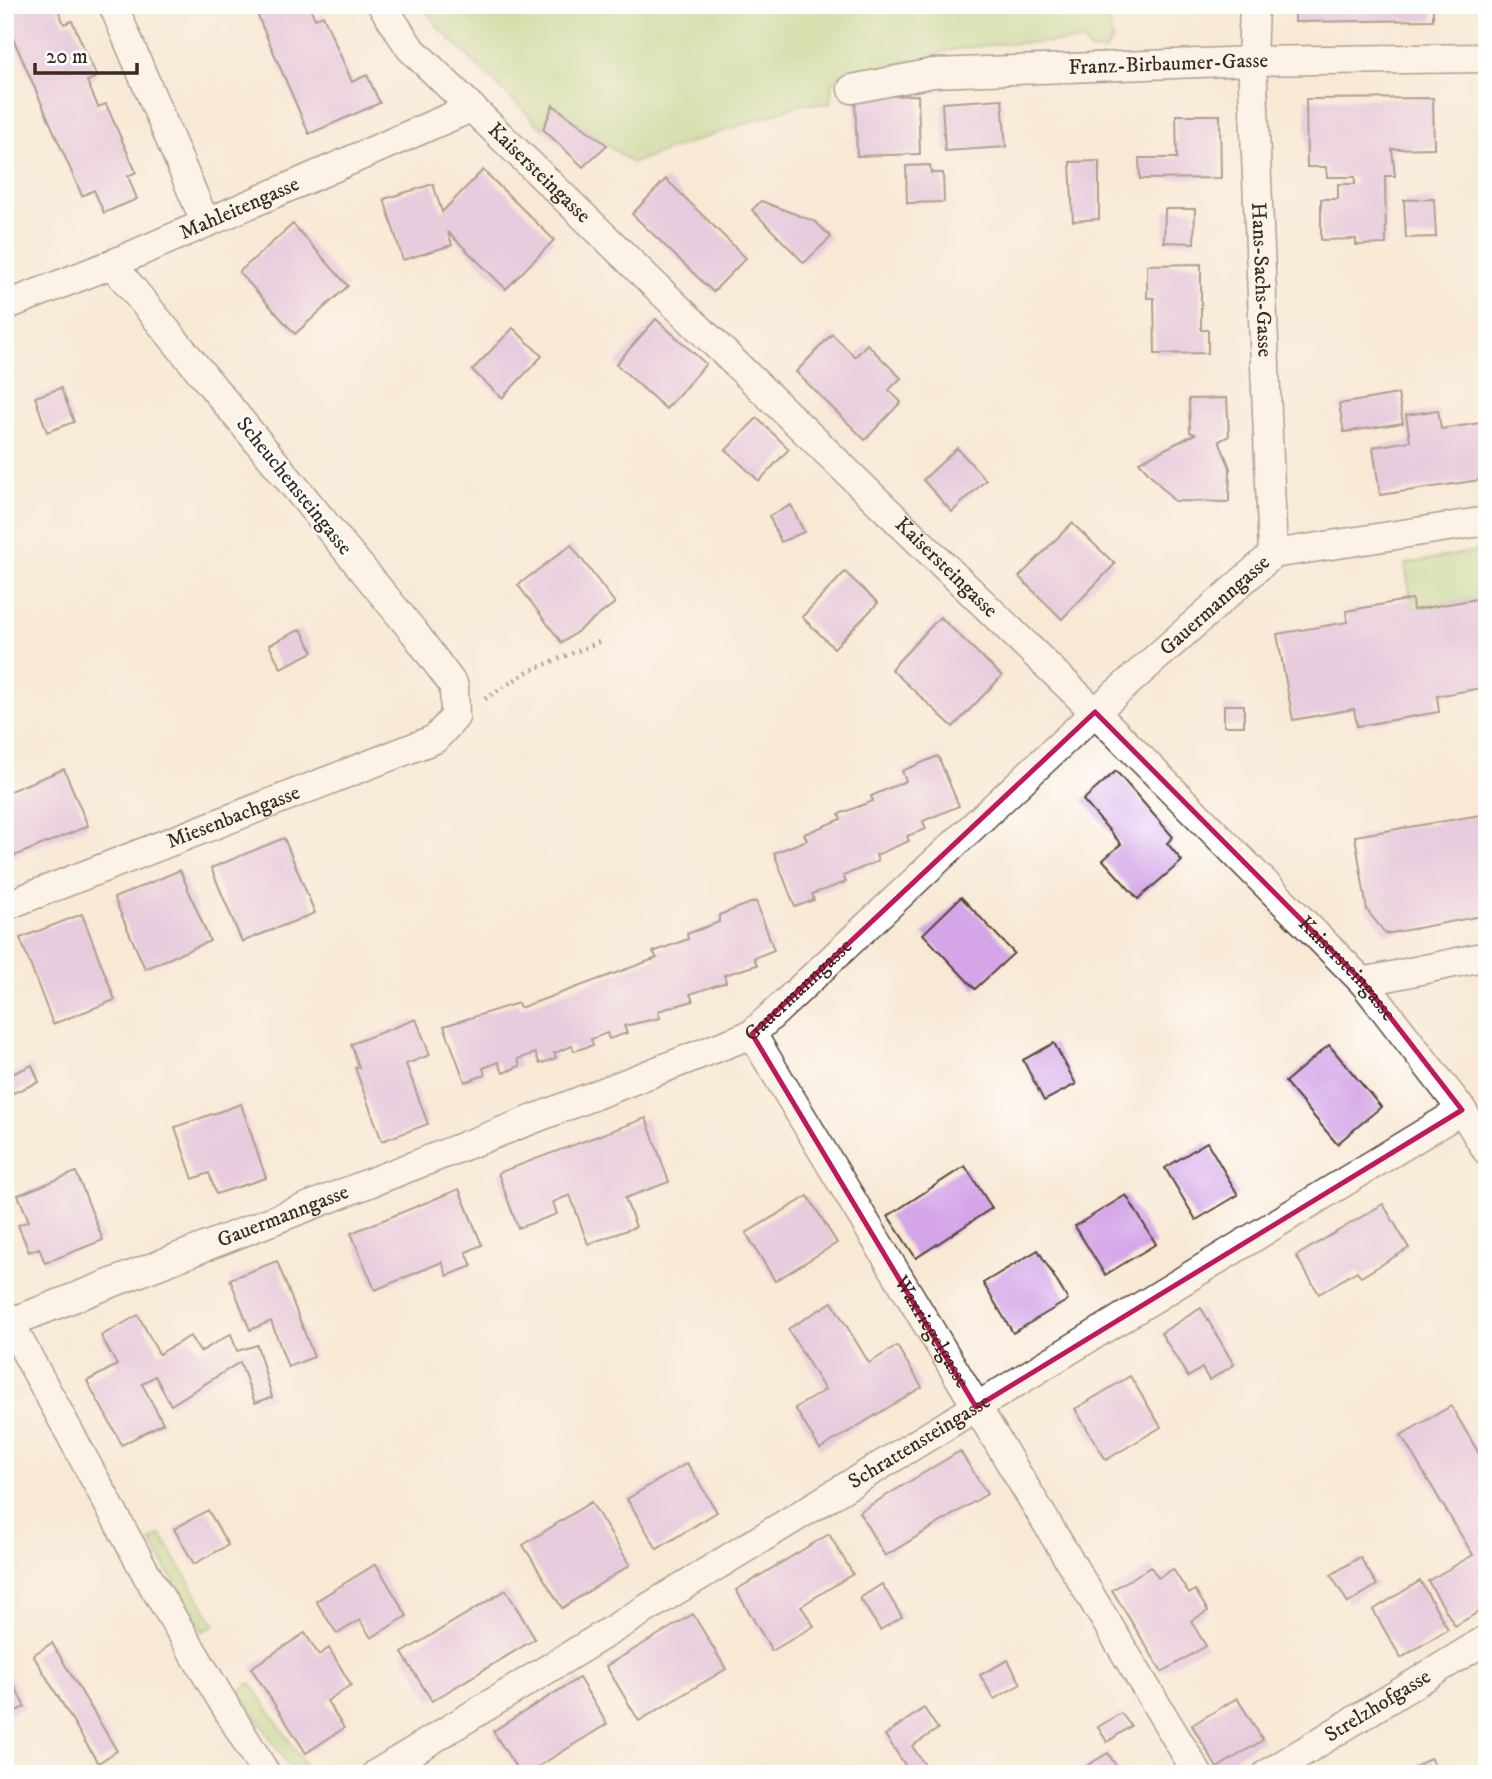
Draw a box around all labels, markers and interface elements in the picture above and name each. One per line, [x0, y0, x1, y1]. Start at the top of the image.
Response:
scale bar [35, 32, 136, 76]
text: 20 m [46, 44, 88, 70]
street label: Franz-Birbaumer-Gasse [1068, 48, 1269, 81]
street label: Kaisersteingasse [482, 117, 596, 229]
street label: Mahleitengasse [176, 171, 304, 246]
street label: Hans-Sachs-Gasse [1245, 202, 1278, 358]
street label: Scheuchensteingasse [230, 412, 358, 561]
street label: Kaisersteingasse [889, 512, 1003, 624]
street label: Gauermanngasse [1154, 550, 1276, 661]
street label: Miesenbachgasse [163, 780, 304, 855]
street label: Kaisersteingasse [1292, 911, 1402, 1027]
street label: Gauermanngasse [739, 933, 858, 1047]
street label: Gauermanngasse [214, 1179, 353, 1254]
street label: Waxriegelgasse [887, 1270, 976, 1393]
street label: Schrattensteingasse [844, 1388, 995, 1495]
street label: Strelzhofgasse [1320, 1664, 1436, 1748]

